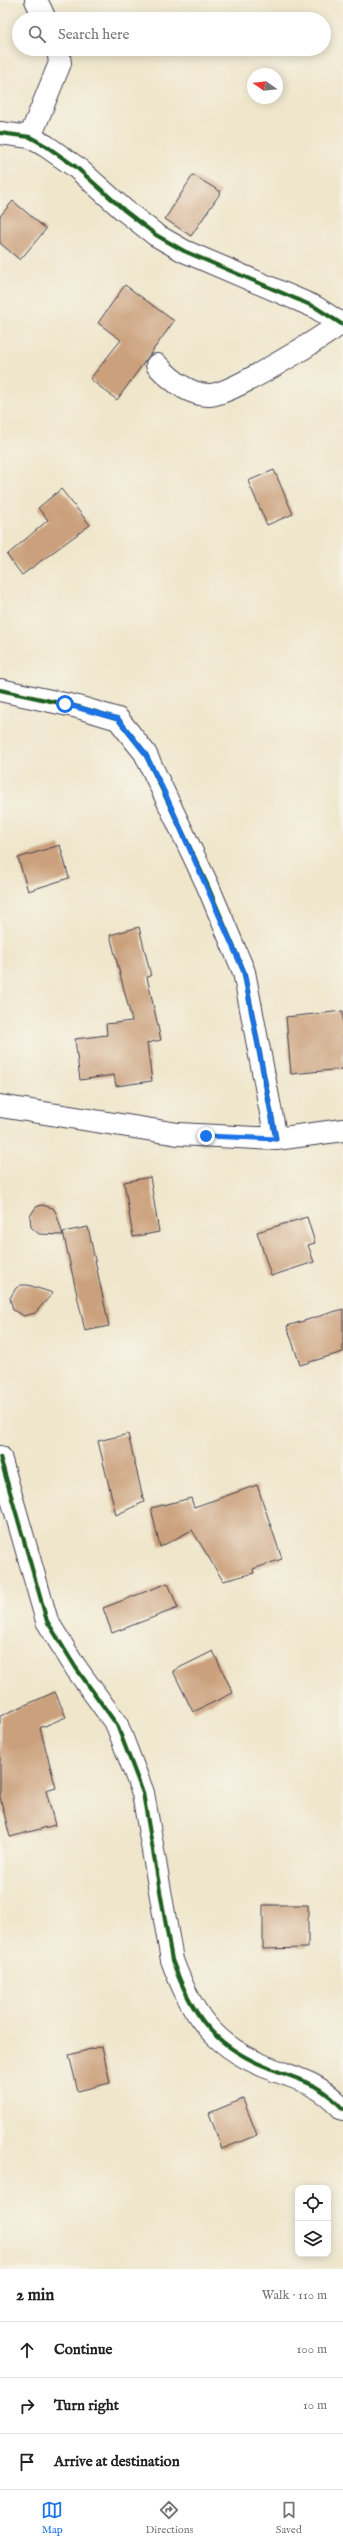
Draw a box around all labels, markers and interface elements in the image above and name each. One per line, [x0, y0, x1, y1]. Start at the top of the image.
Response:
search box [12, 12, 331, 56]
icon: search [26, 23, 48, 45]
text: Search here [58, 25, 129, 44]
north arrow [247, 68, 283, 104]
route start [56, 695, 74, 713]
route end [197, 1127, 215, 1145]
map controls [295, 2185, 331, 2257]
button: locate [295, 2185, 331, 2221]
button: layers [295, 2221, 331, 2257]
text: 2 min [16, 2285, 54, 2306]
text: Walk · 110 m [262, 2287, 327, 2304]
icon: ahead [16, 2339, 38, 2361]
text: Continue [54, 2340, 112, 2359]
text: 100 m [297, 2341, 327, 2358]
icon: right [16, 2395, 38, 2417]
text: Turn right [54, 2396, 119, 2415]
text: 10 m [303, 2397, 327, 2414]
icon: arrive [16, 2451, 38, 2473]
text: Arrive at destination [54, 2452, 180, 2471]
tab: Map [41, 2499, 63, 2537]
tab: Directions [146, 2499, 193, 2537]
tab: Saved [276, 2499, 302, 2537]

